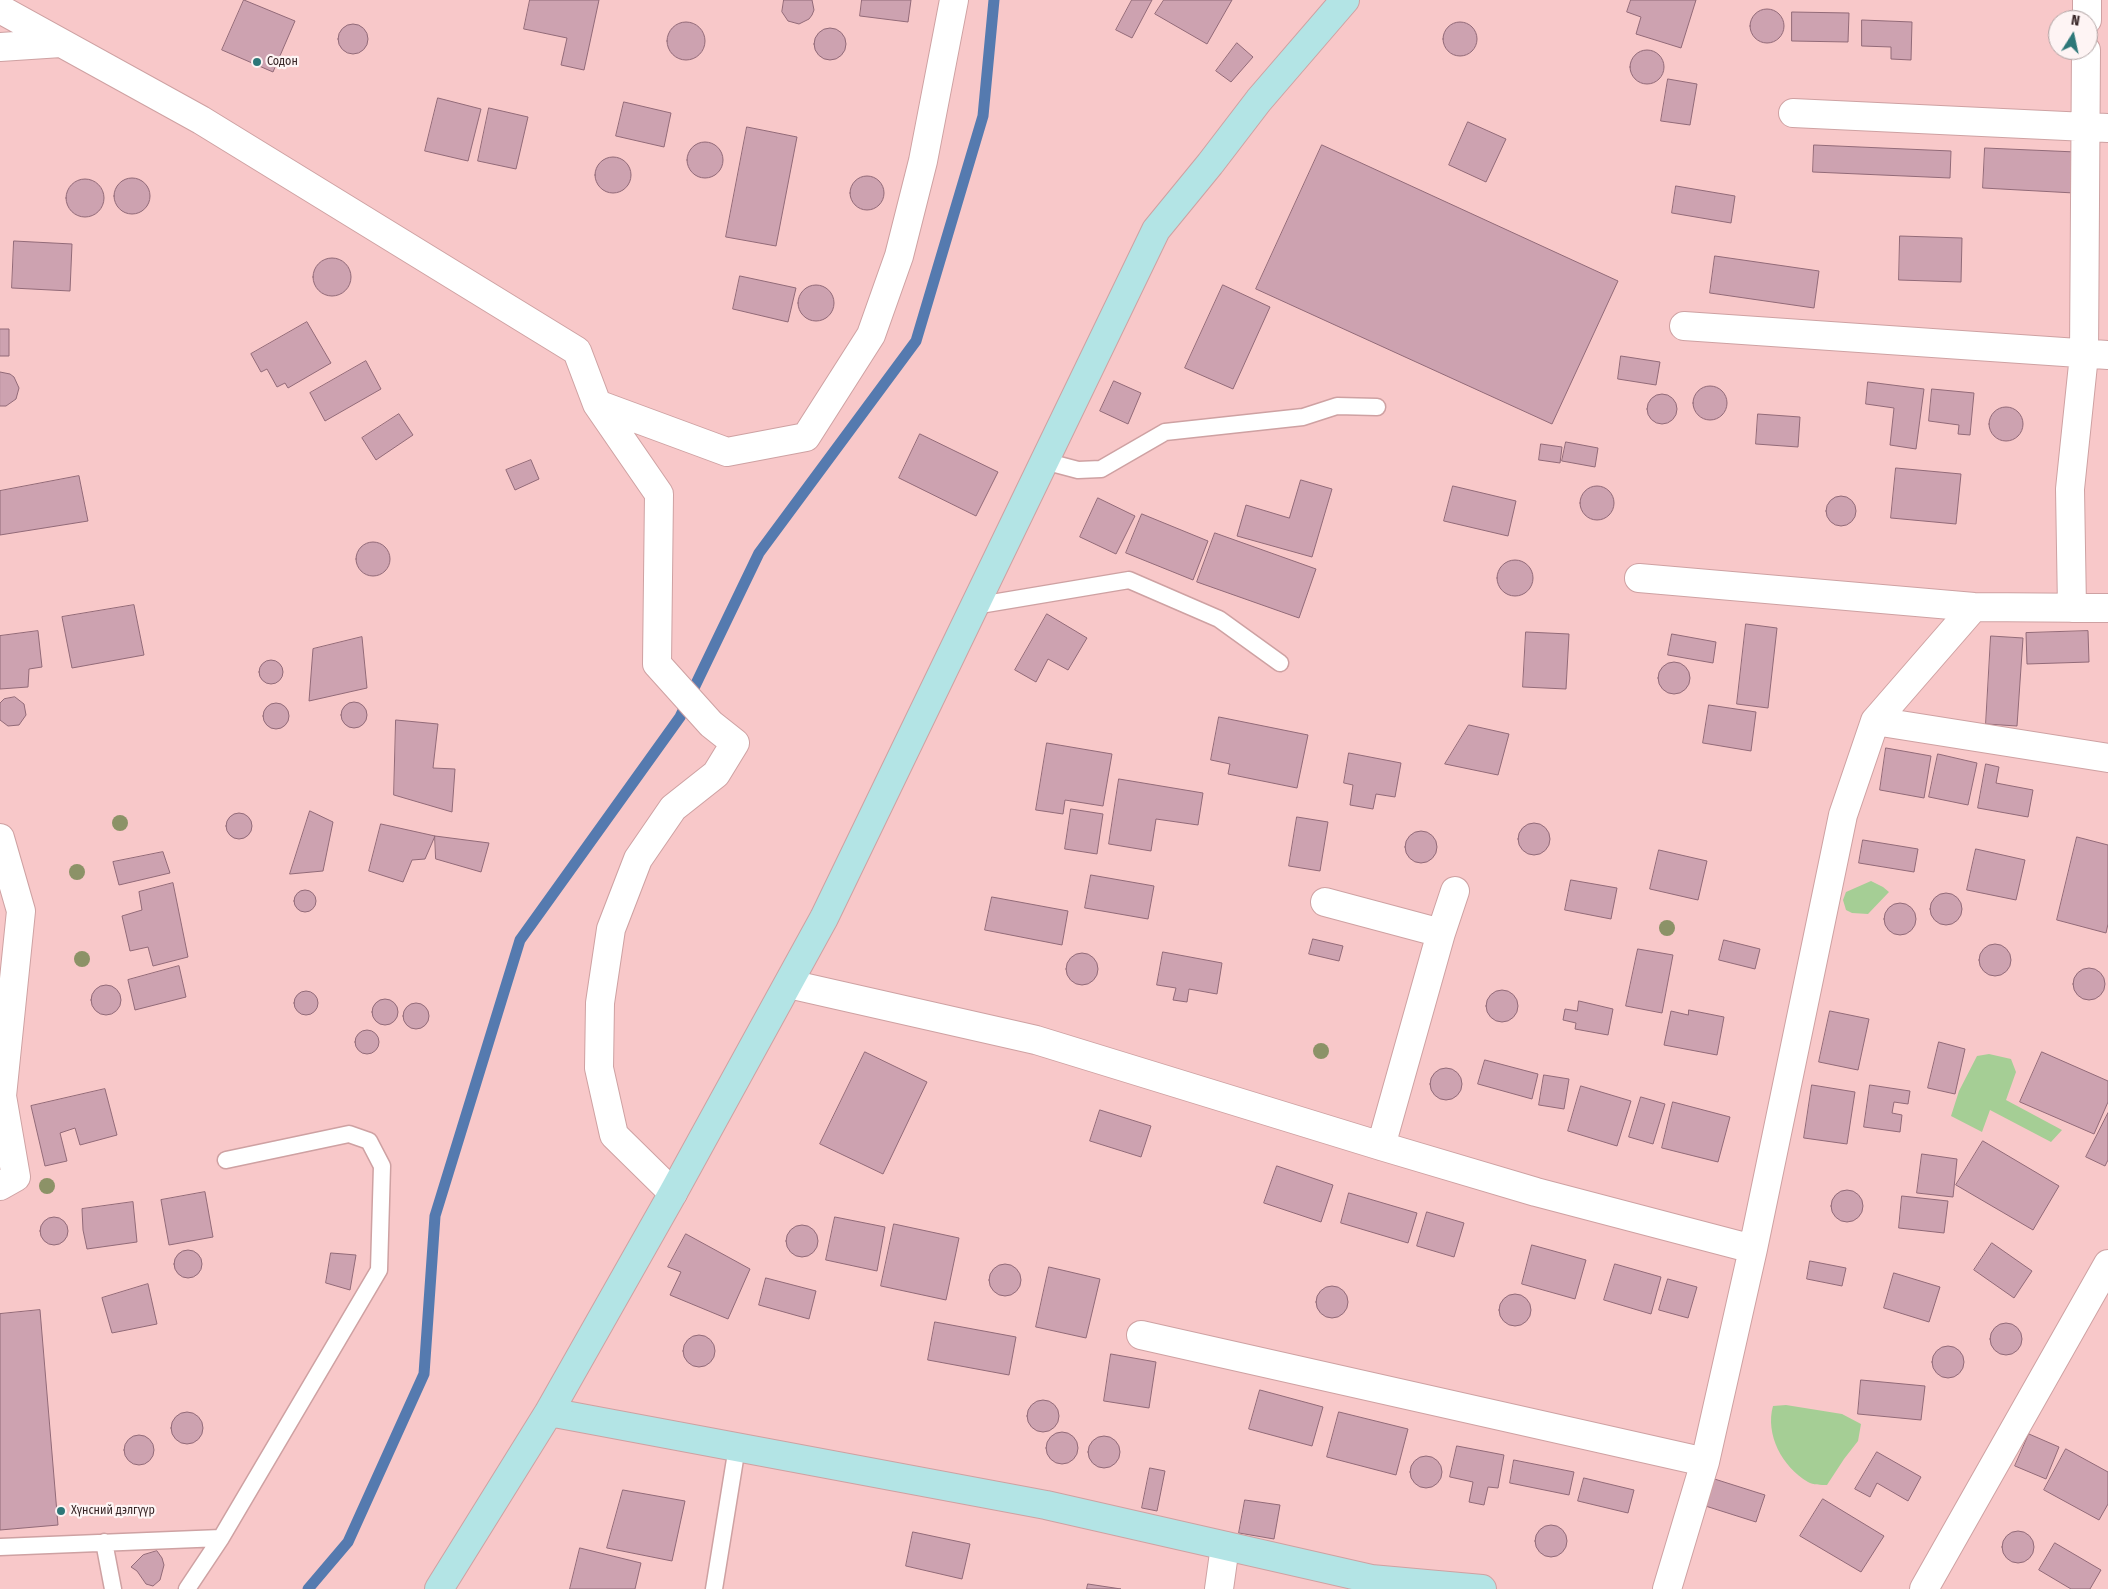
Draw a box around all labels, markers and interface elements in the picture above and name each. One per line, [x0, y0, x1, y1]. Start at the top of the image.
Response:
north arrow [2048, 10, 2098, 60]
text: N [2070, 12, 2081, 30]
place label: Содон [267, 55, 298, 69]
marker: Содон [251, 56, 263, 68]
place label: Хүнсний дэлгүүр [71, 1504, 155, 1518]
marker: Хүнсний дэлгүүр [55, 1505, 67, 1517]

